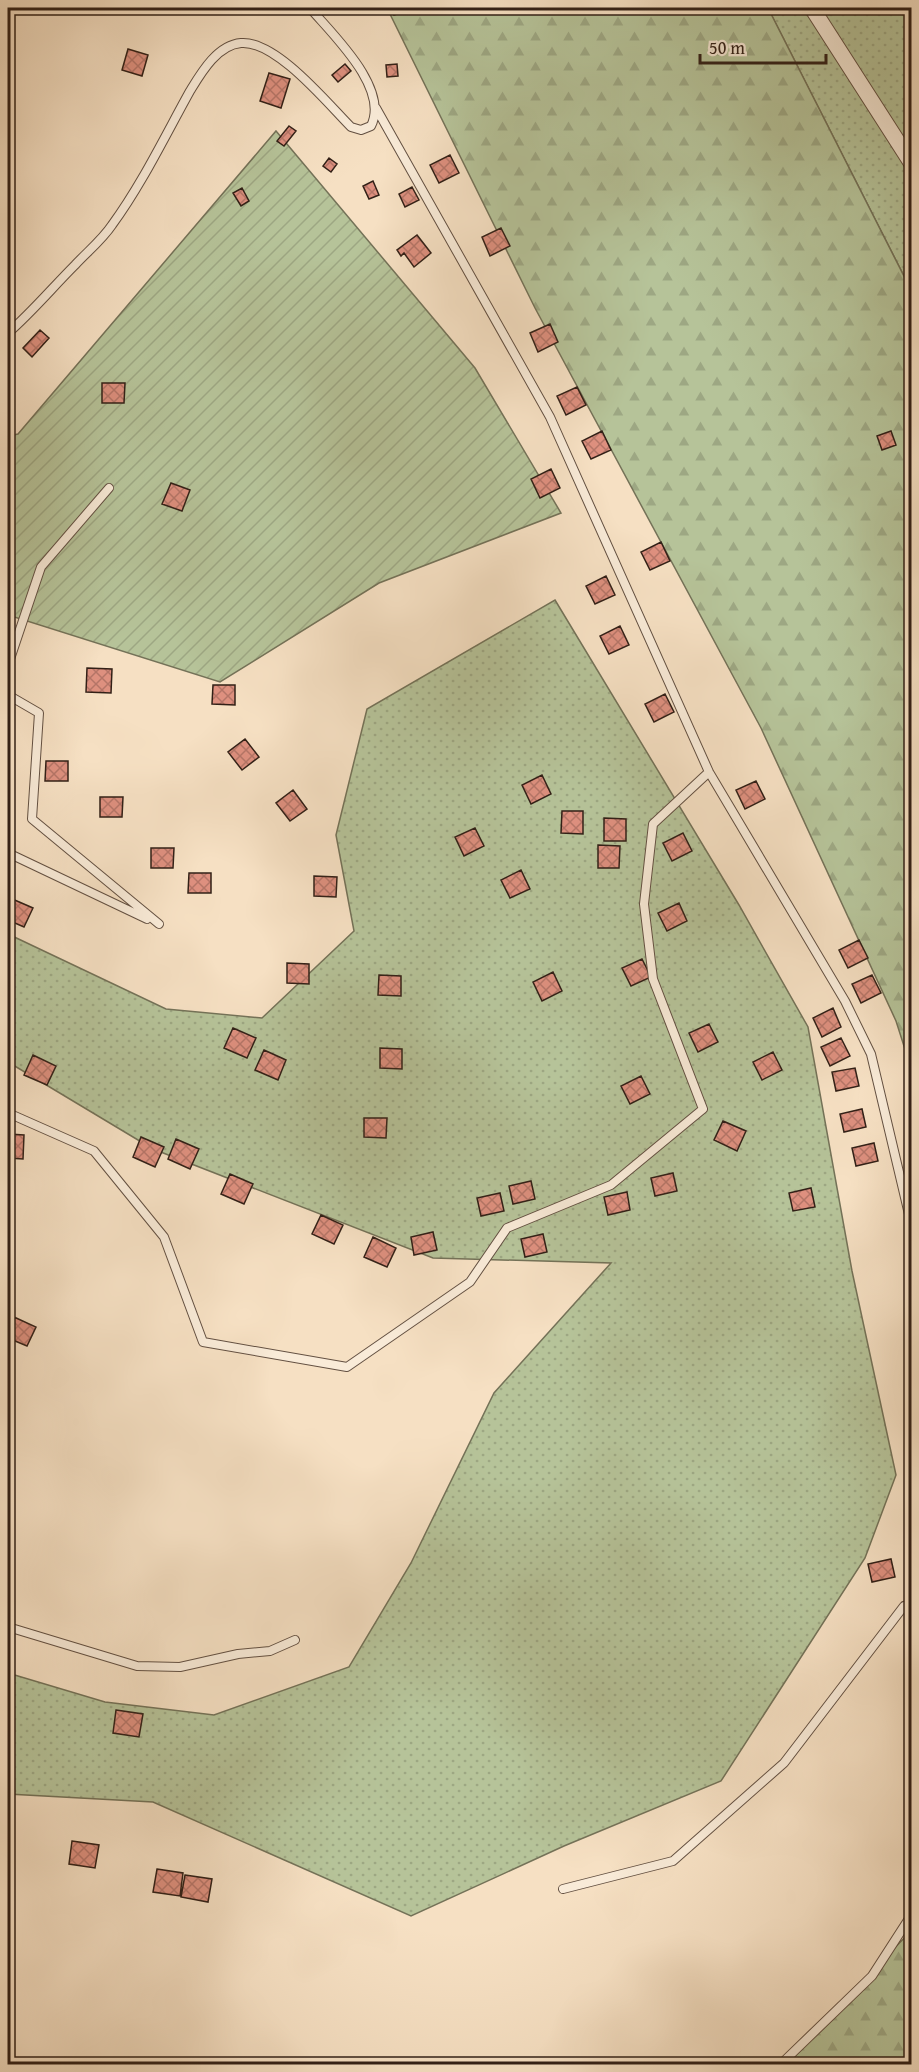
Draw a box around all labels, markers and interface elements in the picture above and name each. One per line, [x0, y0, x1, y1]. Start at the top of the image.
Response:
scale bar [700, 27, 826, 65]
text: 50 m [709, 34, 745, 61]

